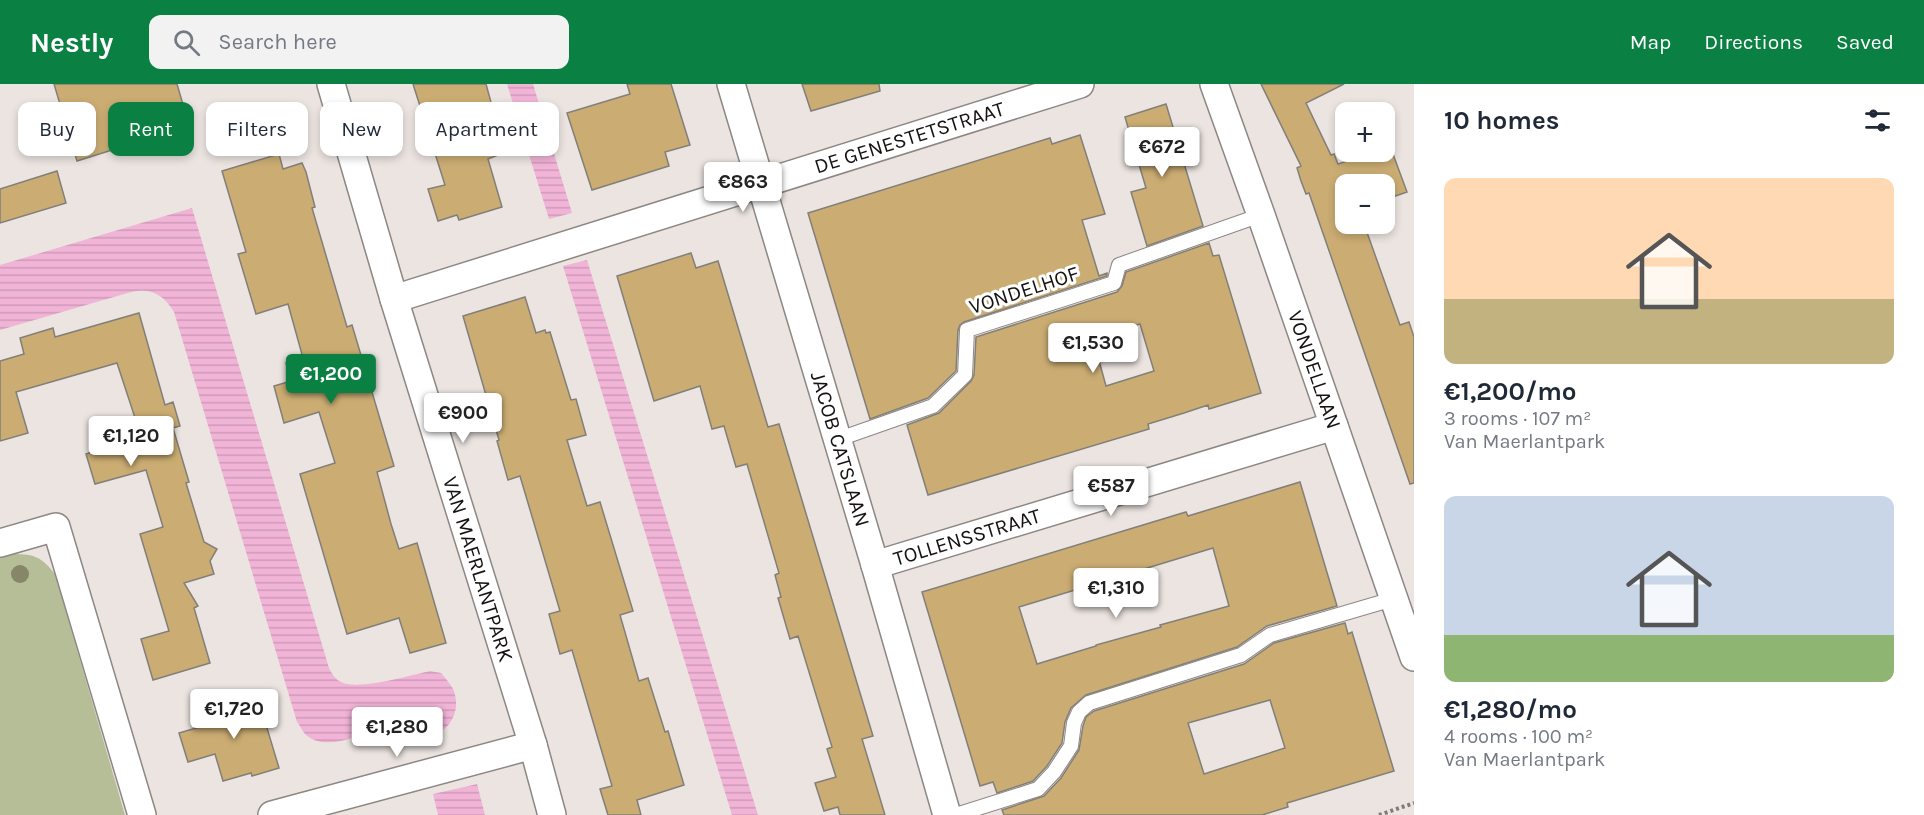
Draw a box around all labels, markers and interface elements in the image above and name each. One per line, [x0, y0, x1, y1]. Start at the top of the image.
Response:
search box [149, 15, 569, 69]
text: Nestly [30, 26, 113, 59]
icon: search [170, 26, 203, 59]
text: Search here [218, 29, 337, 55]
text: Map [1630, 30, 1671, 54]
text: Directions [1704, 30, 1803, 54]
text: Saved [1836, 30, 1894, 54]
street label: DE GENESTETSTRAAT [811, 96, 1008, 179]
chip: Buy [18, 102, 96, 156]
chip: Rent [108, 102, 194, 156]
chip: Filters [206, 102, 308, 156]
chip: New [320, 102, 403, 156]
chip: Apartment [415, 102, 559, 156]
map controls [1335, 102, 1395, 234]
button: + [1335, 102, 1395, 162]
icon: filters [1861, 104, 1894, 137]
text: 10 homes [1444, 105, 1559, 136]
pin: €672 [1126, 127, 1198, 178]
text: €672 [1139, 135, 1185, 158]
pin: €863 [707, 162, 779, 213]
text: €863 [718, 170, 768, 193]
button: − [1335, 174, 1395, 234]
icon: home [1615, 217, 1723, 325]
street label: VONDELHOF [966, 261, 1082, 319]
street label: VONDELLAAN [1283, 308, 1346, 432]
pin: €1,530 [1044, 323, 1142, 374]
text: €1,530 [1062, 331, 1124, 354]
pin: €1,200 [282, 354, 380, 405]
text: €1,200 [300, 362, 362, 385]
street label: JACOB CATSLAAN [806, 369, 875, 529]
text: €1,200/mo [1444, 376, 1577, 407]
pin: €900 [427, 393, 499, 444]
text: €900 [438, 401, 488, 424]
text: 3 rooms · 107 m² [1444, 407, 1591, 430]
pin: €1,120 [82, 416, 180, 467]
text: €1,120 [103, 424, 159, 447]
text: Van Maerlantpark [1444, 430, 1605, 453]
pin: €587 [1075, 466, 1147, 517]
street label: VAN MAERLANTPARK [438, 474, 518, 665]
text: €587 [1087, 474, 1135, 497]
street label: TOLLENSSTRAAT [890, 503, 1044, 571]
icon: home [1615, 535, 1723, 643]
pin: €1,310 [1067, 568, 1165, 619]
text: €1,310 [1087, 576, 1145, 599]
pin: €1,720 [185, 689, 283, 740]
text: €1,280/mo [1444, 694, 1577, 725]
text: €1,720 [204, 697, 264, 720]
pin: €1,280 [348, 707, 446, 758]
text: €1,280 [366, 715, 428, 738]
text: 4 rooms · 100 m² [1444, 725, 1593, 748]
text: Van Maerlantpark [1444, 748, 1605, 771]

